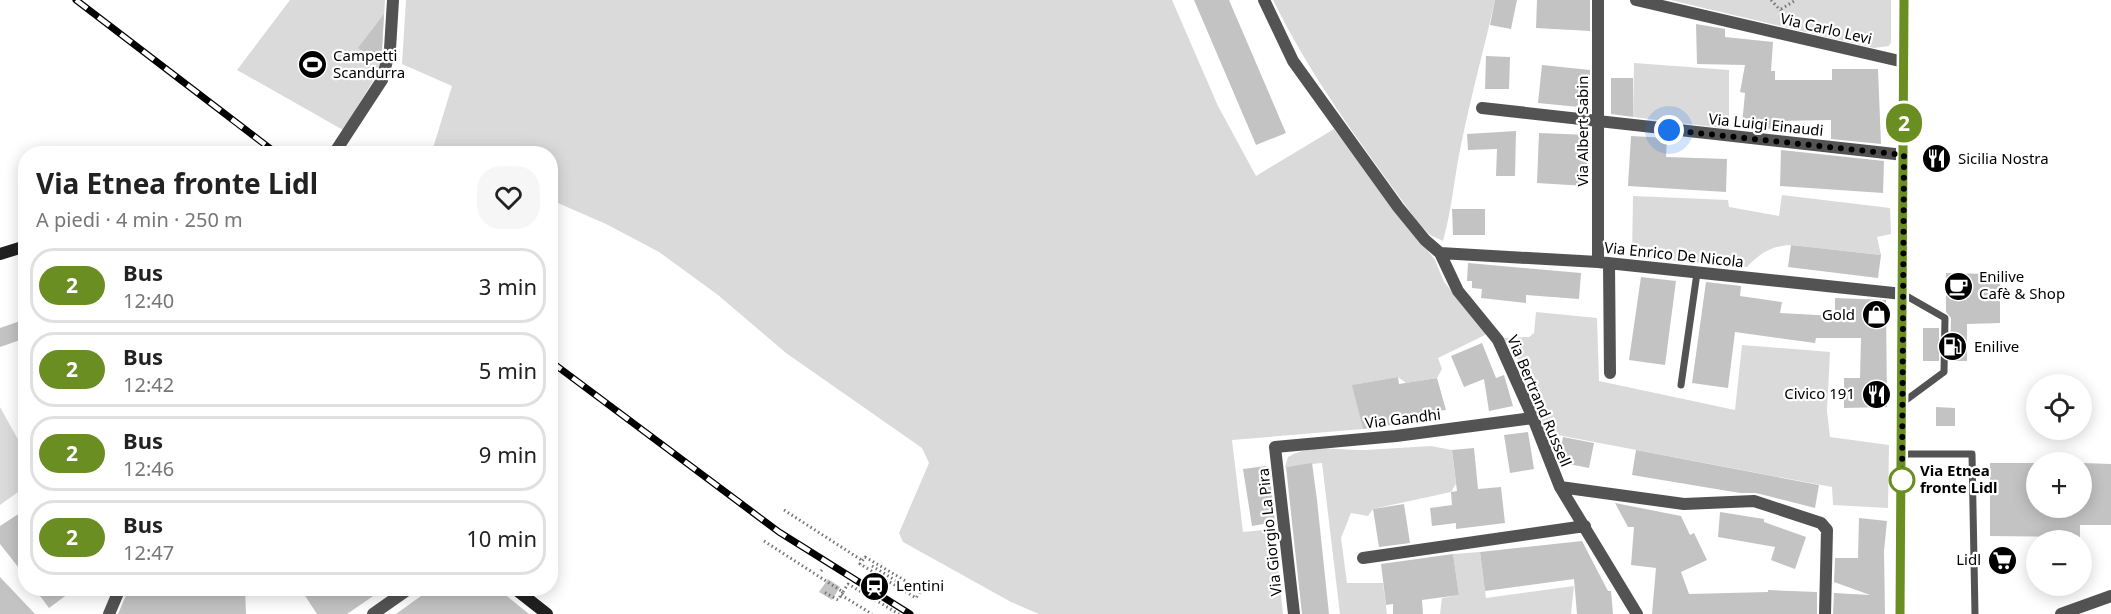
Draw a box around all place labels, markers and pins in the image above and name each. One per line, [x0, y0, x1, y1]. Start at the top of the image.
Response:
place label: Campetti Scandurra [333, 45, 405, 82]
sports icon: Campetti Scandurra [296, 49, 328, 81]
restaurant icon: Sicilia Nostra [1921, 143, 1953, 175]
place label: Sicilia Nostra [1958, 148, 2049, 168]
place label: Enilive Cafè & Shop [1979, 266, 2065, 303]
cafe icon: Enilive Cafè & Shop [1942, 270, 1974, 302]
shop icon: Gold [1860, 299, 1892, 331]
place label: Gold [1822, 304, 1855, 324]
fuel station icon: Enilive [1937, 331, 1969, 363]
place label: Enilive [1974, 336, 2019, 356]
restaurant icon: Civico 191 [1860, 378, 1892, 410]
place label: Civico 191 [1784, 383, 1855, 403]
place label: Via Etnea fronte Lidl [1920, 460, 1998, 497]
marker: Via Etnea fronte Lidl [1889, 467, 1915, 493]
supermarket icon: Lidl [1986, 544, 2018, 576]
place label: Lidl [1956, 549, 1981, 569]
station icon: Lentini [859, 570, 891, 602]
place label: Lentini [896, 575, 944, 595]

